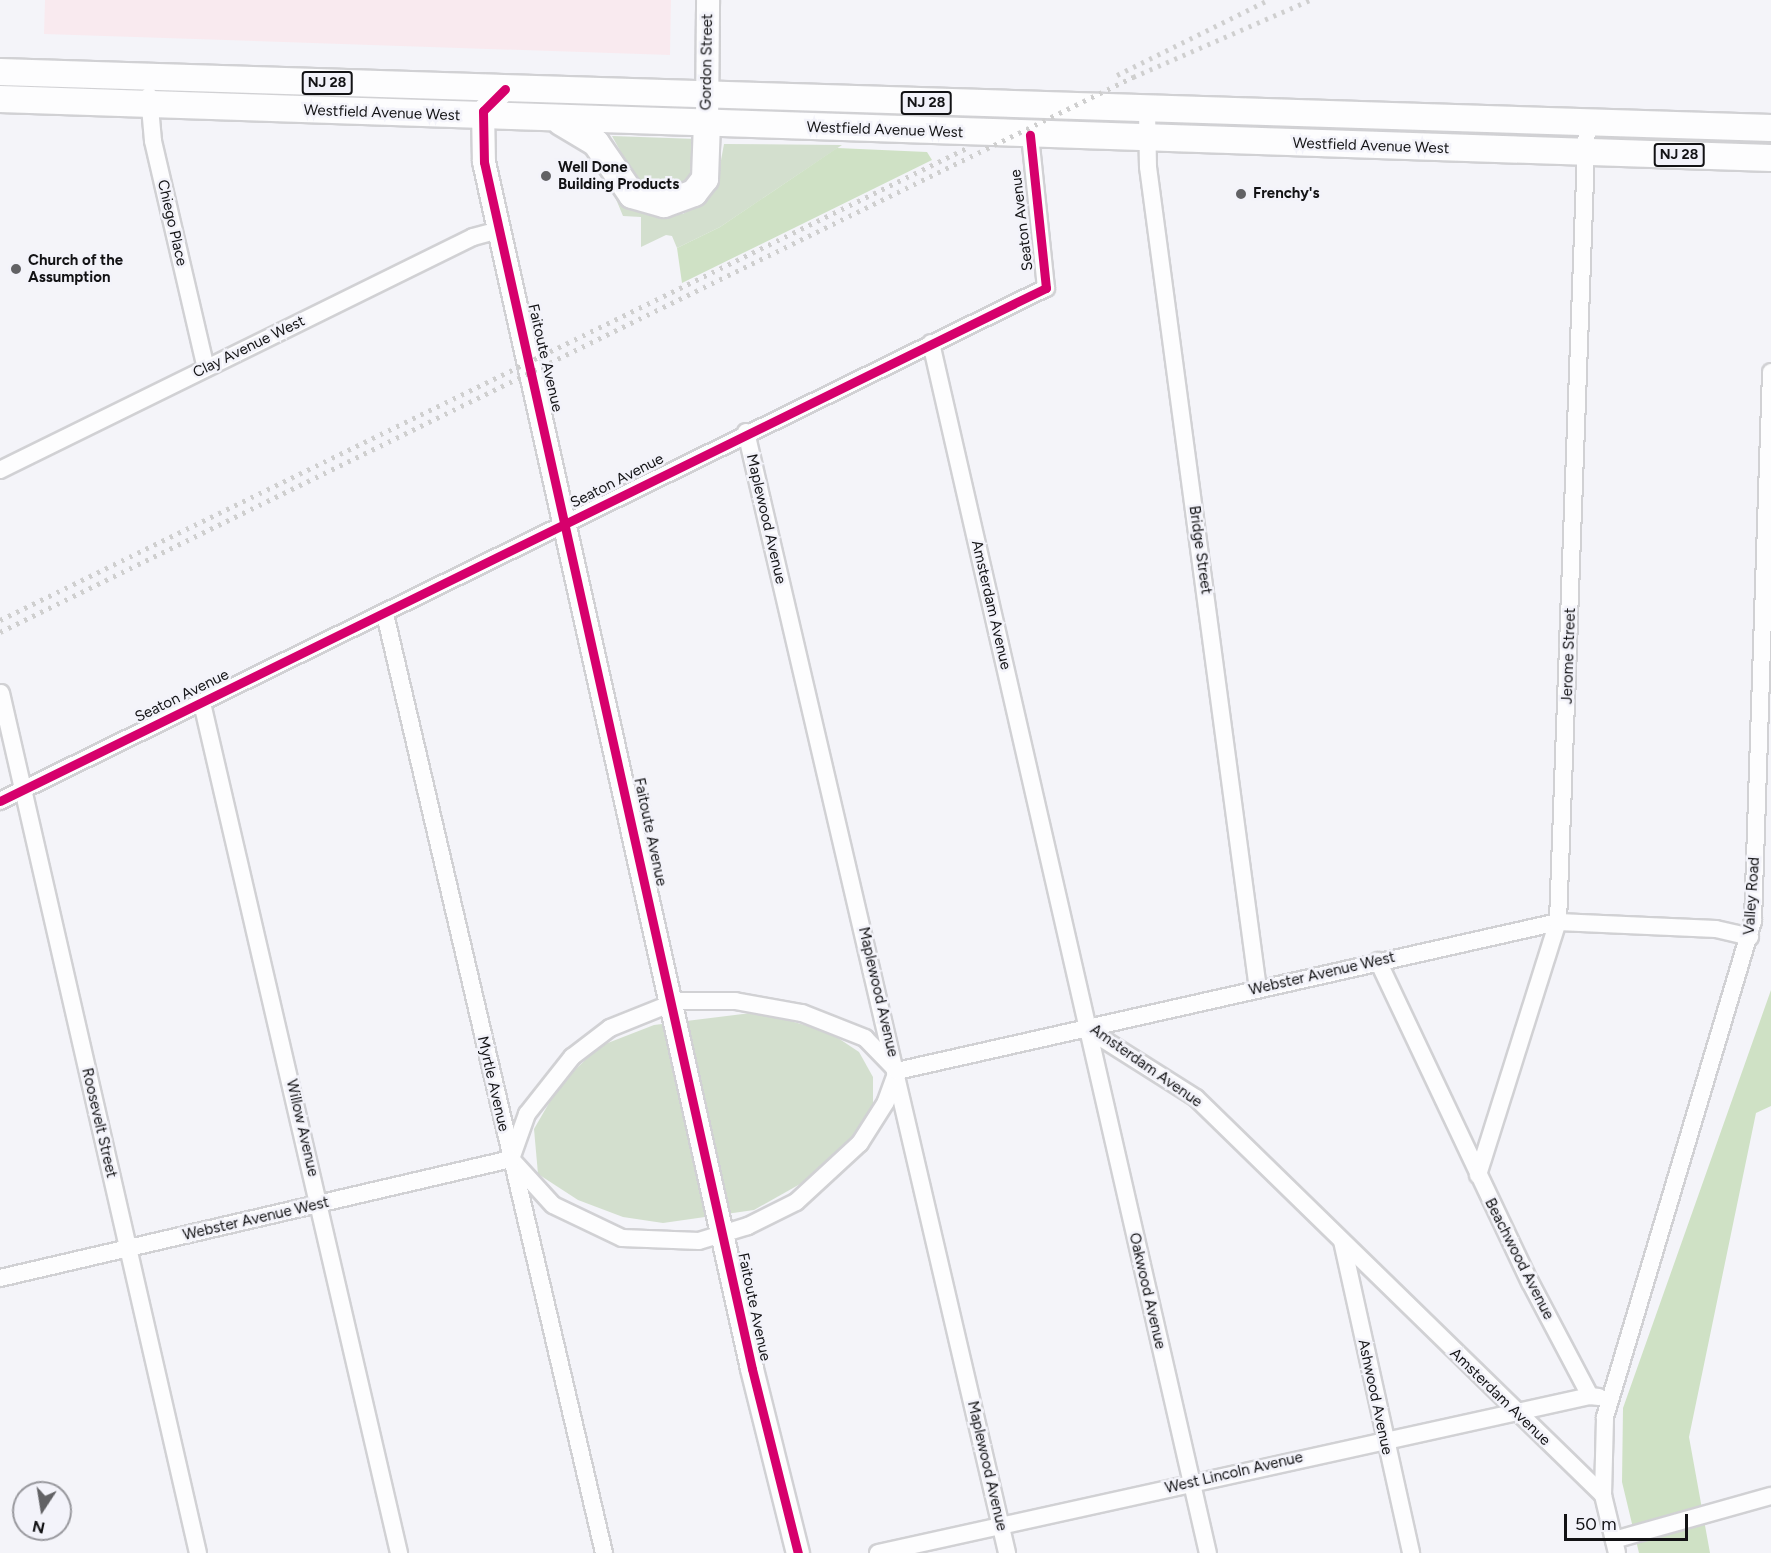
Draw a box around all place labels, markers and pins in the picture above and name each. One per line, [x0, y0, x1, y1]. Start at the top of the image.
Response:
place label: Well Done Building Products [558, 158, 679, 193]
marker: Well Done Building Products [539, 169, 553, 183]
place label: Frenchy's [1253, 185, 1320, 203]
marker: Frenchy's [1234, 187, 1248, 201]
place label: Church of the Assumption [28, 251, 123, 286]
marker: Church of the Assumption [9, 262, 23, 276]

